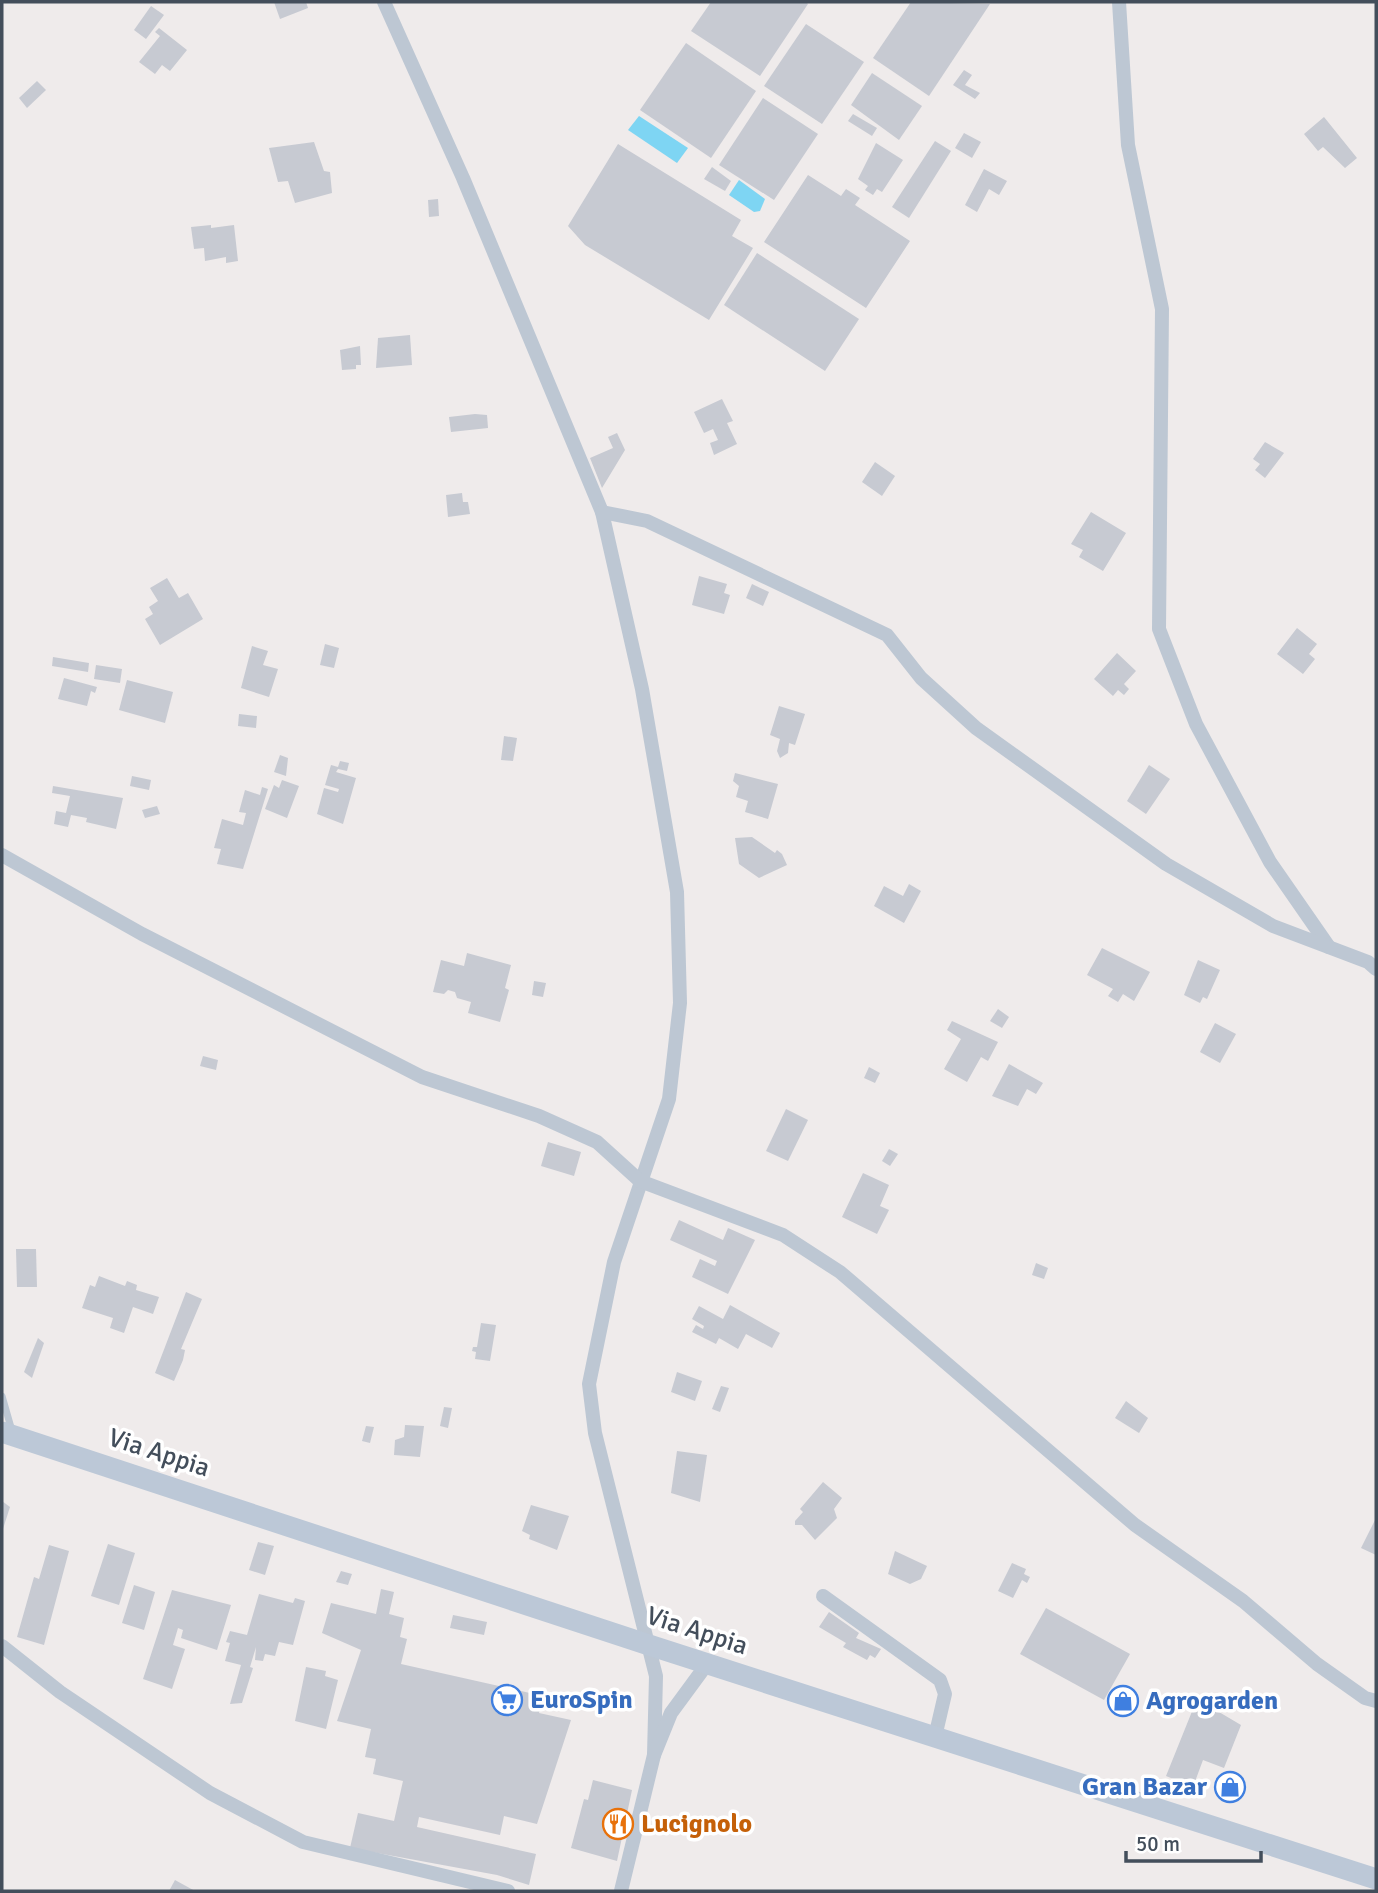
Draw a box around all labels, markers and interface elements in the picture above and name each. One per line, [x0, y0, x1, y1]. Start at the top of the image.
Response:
street label: Via Appia [104, 1422, 214, 1484]
street label: Via Appia [642, 1600, 752, 1662]
supermarket icon: EuroSpin [490, 1683, 524, 1717]
place label: EuroSpin [530, 1684, 633, 1716]
shop icon: Agrogarden [1106, 1684, 1140, 1718]
place label: Agrogarden [1146, 1685, 1278, 1717]
shop icon: Gran Bazar [1213, 1770, 1247, 1804]
place label: Gran Bazar [1082, 1771, 1208, 1803]
restaurant icon: Lucignolo [601, 1807, 635, 1841]
place label: Lucignolo [641, 1808, 752, 1840]
scale bar [1126, 1820, 1261, 1864]
text: 50 m [1136, 1831, 1180, 1857]

